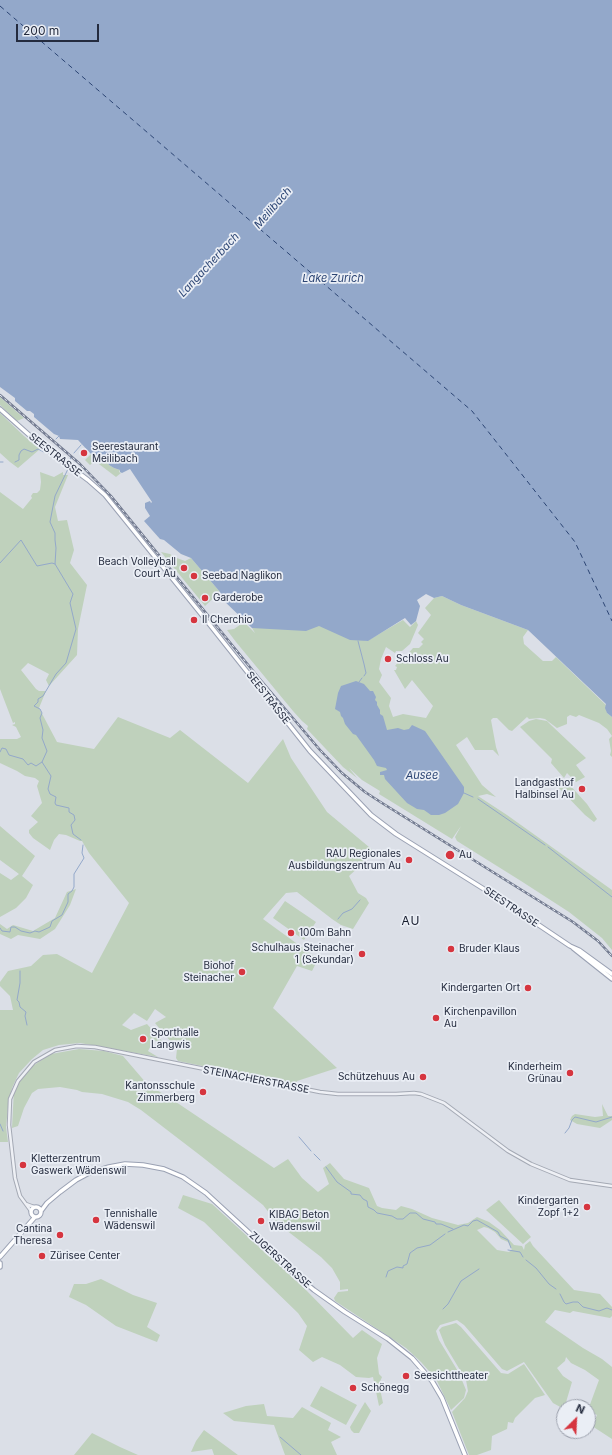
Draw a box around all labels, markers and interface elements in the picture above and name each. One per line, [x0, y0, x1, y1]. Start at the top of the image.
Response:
scale bar [18, 16, 101, 42]
text: 200 m [23, 23, 59, 38]
water label: Meilibach [251, 185, 295, 231]
water label: Langacherbach [176, 230, 242, 300]
water label: Lake Zurich [302, 272, 364, 286]
street label: SEESTRASSE [26, 431, 84, 479]
place label: Seerestaurant Meilibach [92, 441, 158, 464]
marker: Seerestaurant Meilibach [79, 448, 89, 458]
place label: Beach Volleyball Court Au [98, 556, 176, 580]
marker: Beach Volleyball Court Au [179, 563, 189, 573]
place label: Seebad Naglikon [202, 570, 282, 582]
marker: Seebad Naglikon [189, 571, 199, 581]
place label: Garderobe [213, 592, 263, 604]
marker: Garderobe [200, 593, 210, 603]
place label: Il Cherchio [202, 614, 253, 626]
marker: Il Cherchio [189, 615, 199, 625]
place label: Schloss Au [396, 653, 449, 665]
marker: Schloss Au [383, 654, 393, 664]
street label: SEESTRASSE [244, 669, 292, 727]
water label: Ausee [406, 769, 438, 783]
place label: Landgasthof Halbinsel Au [515, 777, 574, 800]
marker: Landgasthof Halbinsel Au [577, 784, 587, 794]
place label: RAU Regionales Ausbildungszentrum Au [288, 848, 401, 872]
marker: Au [444, 849, 456, 861]
place label: Au [459, 849, 472, 861]
marker: RAU Regionales Ausbildungszentrum Au [404, 855, 414, 865]
street label: SEESTRASSE [481, 884, 541, 930]
district label: AU [402, 914, 420, 928]
place label: 100m Bahn [299, 927, 351, 939]
marker: 100m Bahn [286, 928, 296, 938]
place label: Schulhaus Steinacher 1 (Sekundar) [252, 942, 354, 966]
place label: Bruder Klaus [459, 943, 520, 955]
marker: Bruder Klaus [446, 944, 456, 954]
marker: Schulhaus Steinacher 1 (Sekundar) [357, 949, 367, 959]
place label: Biohof Steinacher [183, 960, 234, 984]
marker: Biohof Steinacher [237, 967, 247, 977]
place label: Kindergarten Ort [441, 982, 520, 994]
marker: Kindergarten Ort [523, 983, 533, 993]
place label: Kirchenpavillon Au [444, 1006, 517, 1030]
marker: Kirchenpavillon Au [431, 1013, 441, 1023]
place label: Sporthalle Langwis [151, 1027, 199, 1050]
marker: Sporthalle Langwis [138, 1034, 148, 1044]
place label: Kinderheim Grünau [508, 1061, 562, 1084]
street label: STEINACHERSTRASSE [202, 1064, 310, 1096]
marker: Kinderheim Grünau [565, 1068, 575, 1078]
place label: Schützehuus Au [338, 1071, 415, 1083]
marker: Schützehuus Au [418, 1072, 428, 1082]
place label: Kantonsschule Zimmerberg [125, 1080, 195, 1104]
marker: Kantonsschule Zimmerberg [198, 1087, 208, 1097]
place label: Kletterzentrum Gaswerk Wädenswil [31, 1153, 127, 1176]
marker: Kletterzentrum Gaswerk Wädenswil [18, 1160, 28, 1170]
place label: Kindergarten Zopf 1+2 [518, 1195, 579, 1218]
marker: Kindergarten Zopf 1+2 [582, 1202, 592, 1212]
place label: Tennishalle Wädenswil [104, 1208, 157, 1232]
place label: KIBAG Beton Wädenswil [269, 1209, 329, 1232]
marker: Tennishalle Wädenswil [91, 1215, 101, 1225]
marker: KIBAG Beton Wädenswil [256, 1216, 266, 1226]
place label: Cantina Theresa [13, 1223, 52, 1246]
street label: ZUGERSTRASSE [247, 1229, 313, 1291]
marker: Cantina Theresa [55, 1230, 65, 1240]
place label: Zürisee Center [50, 1250, 120, 1262]
marker: Zürisee Center [37, 1251, 47, 1261]
place label: Seesichttheater [414, 1370, 488, 1382]
marker: Seesichttheater [401, 1371, 411, 1381]
place label: Schönegg [361, 1382, 409, 1394]
marker: Schönegg [348, 1383, 358, 1393]
north arrow [556, 1399, 596, 1439]
text: N [574, 1401, 587, 1417]

